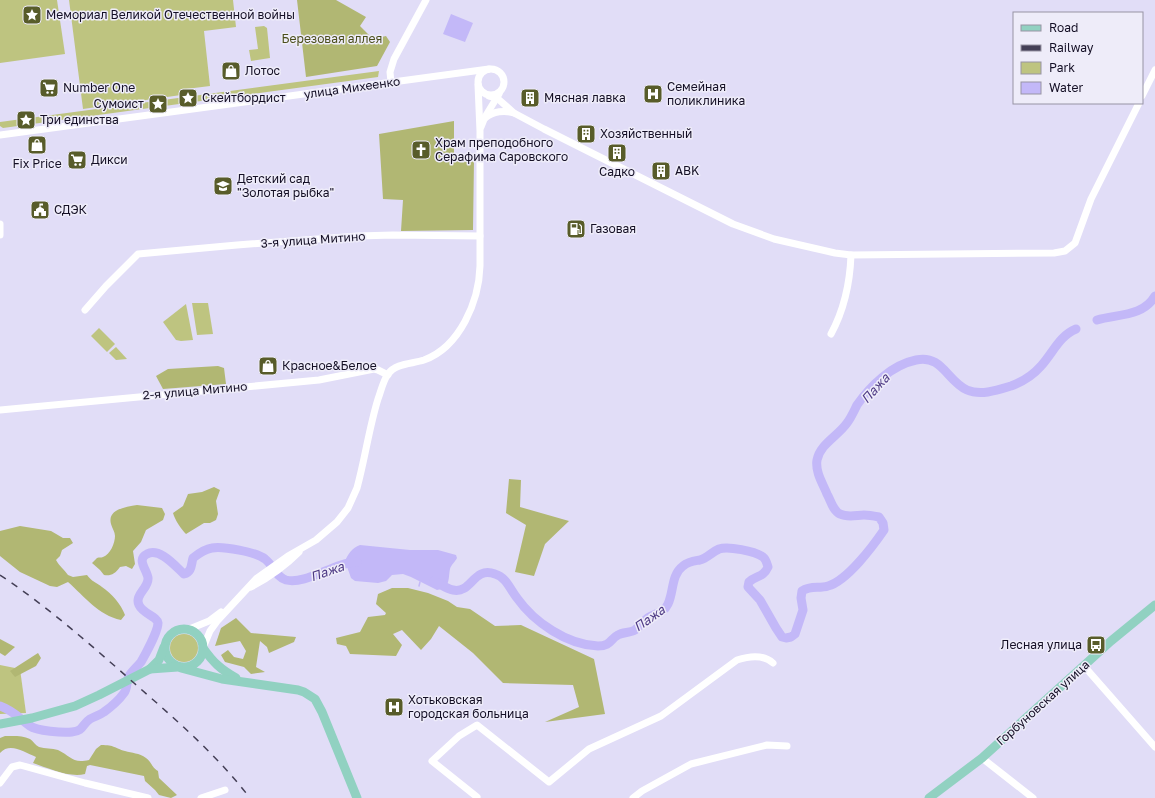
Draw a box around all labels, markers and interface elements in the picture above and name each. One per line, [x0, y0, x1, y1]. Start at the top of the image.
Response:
place icon: Мемориал Великой Отечественной войны [21, 4, 43, 26]
place label: Мемориал Великой Отечественной войны [46, 7, 295, 22]
legend [1013, 12, 1143, 104]
text: Road [1049, 20, 1078, 35]
park label: Березовая аллея [282, 31, 382, 46]
text: Railway [1049, 40, 1094, 55]
shop icon: Лотос [220, 60, 242, 82]
text: Park [1049, 60, 1075, 75]
place label: Лотос [245, 63, 281, 78]
street label: улица Михеенко [303, 73, 401, 102]
supermarket icon: Number One [38, 77, 60, 99]
place label: Семейная поликлиника [667, 79, 745, 108]
place label: Number One [63, 80, 135, 95]
text: Water [1049, 80, 1083, 95]
hospital icon: Семейная поликлиника [642, 83, 664, 105]
place icon: Скейтбордист [177, 87, 199, 109]
building icon: Мясная лавка [519, 87, 541, 109]
place label: Скейтбордист [202, 90, 286, 105]
place label: Мясная лавка [544, 90, 626, 105]
place icon: Сумоист [147, 93, 169, 115]
place label: Сумоист [94, 96, 144, 111]
place icon: Три единства [15, 109, 37, 131]
place label: Три единства [40, 112, 119, 127]
building icon: Хозяйственный [575, 123, 597, 145]
place label: Хозяйственный [600, 126, 692, 141]
shop icon: Fix Price [26, 134, 48, 156]
place label: Храм преподобного Серафима Саровского [435, 135, 568, 164]
church icon: Храм преподобного Серафима Саровского [410, 139, 432, 161]
building icon: Садко [606, 142, 628, 164]
supermarket icon: Дикси [66, 149, 88, 171]
place label: Дикси [91, 152, 128, 167]
place label: Fix Price [12, 156, 62, 171]
building icon: ABK [650, 160, 672, 182]
place label: ABK [675, 163, 699, 178]
place label: Садко [599, 164, 635, 179]
place label: Детский сад "Золотая рыбка" [237, 171, 334, 200]
school or university icon: Детский сад "Золотая рыбка" [212, 175, 234, 197]
public building icon: СДЭК [29, 199, 51, 221]
place label: СДЭК [54, 202, 88, 217]
fuel station icon: Газовая [565, 218, 587, 240]
place label: Газовая [590, 221, 636, 236]
street label: 3-я улица Митино [260, 228, 366, 251]
shop icon: Красное&Белое [257, 355, 279, 377]
place label: Красное&Белое [282, 358, 377, 373]
water label: Пажа [857, 369, 893, 406]
street label: 2-я улица Митино [142, 378, 248, 403]
water label: Пажа [308, 558, 347, 584]
water label: Пажа [630, 601, 668, 635]
bus stop icon: Лесная улица [1085, 634, 1107, 656]
place label: Лесная улица [1001, 637, 1082, 652]
street label: Горбуновская улица [993, 657, 1092, 748]
place label: Хотьковская городская больница [408, 692, 529, 721]
hospital icon: Хотьковская городская больница [383, 696, 405, 718]

